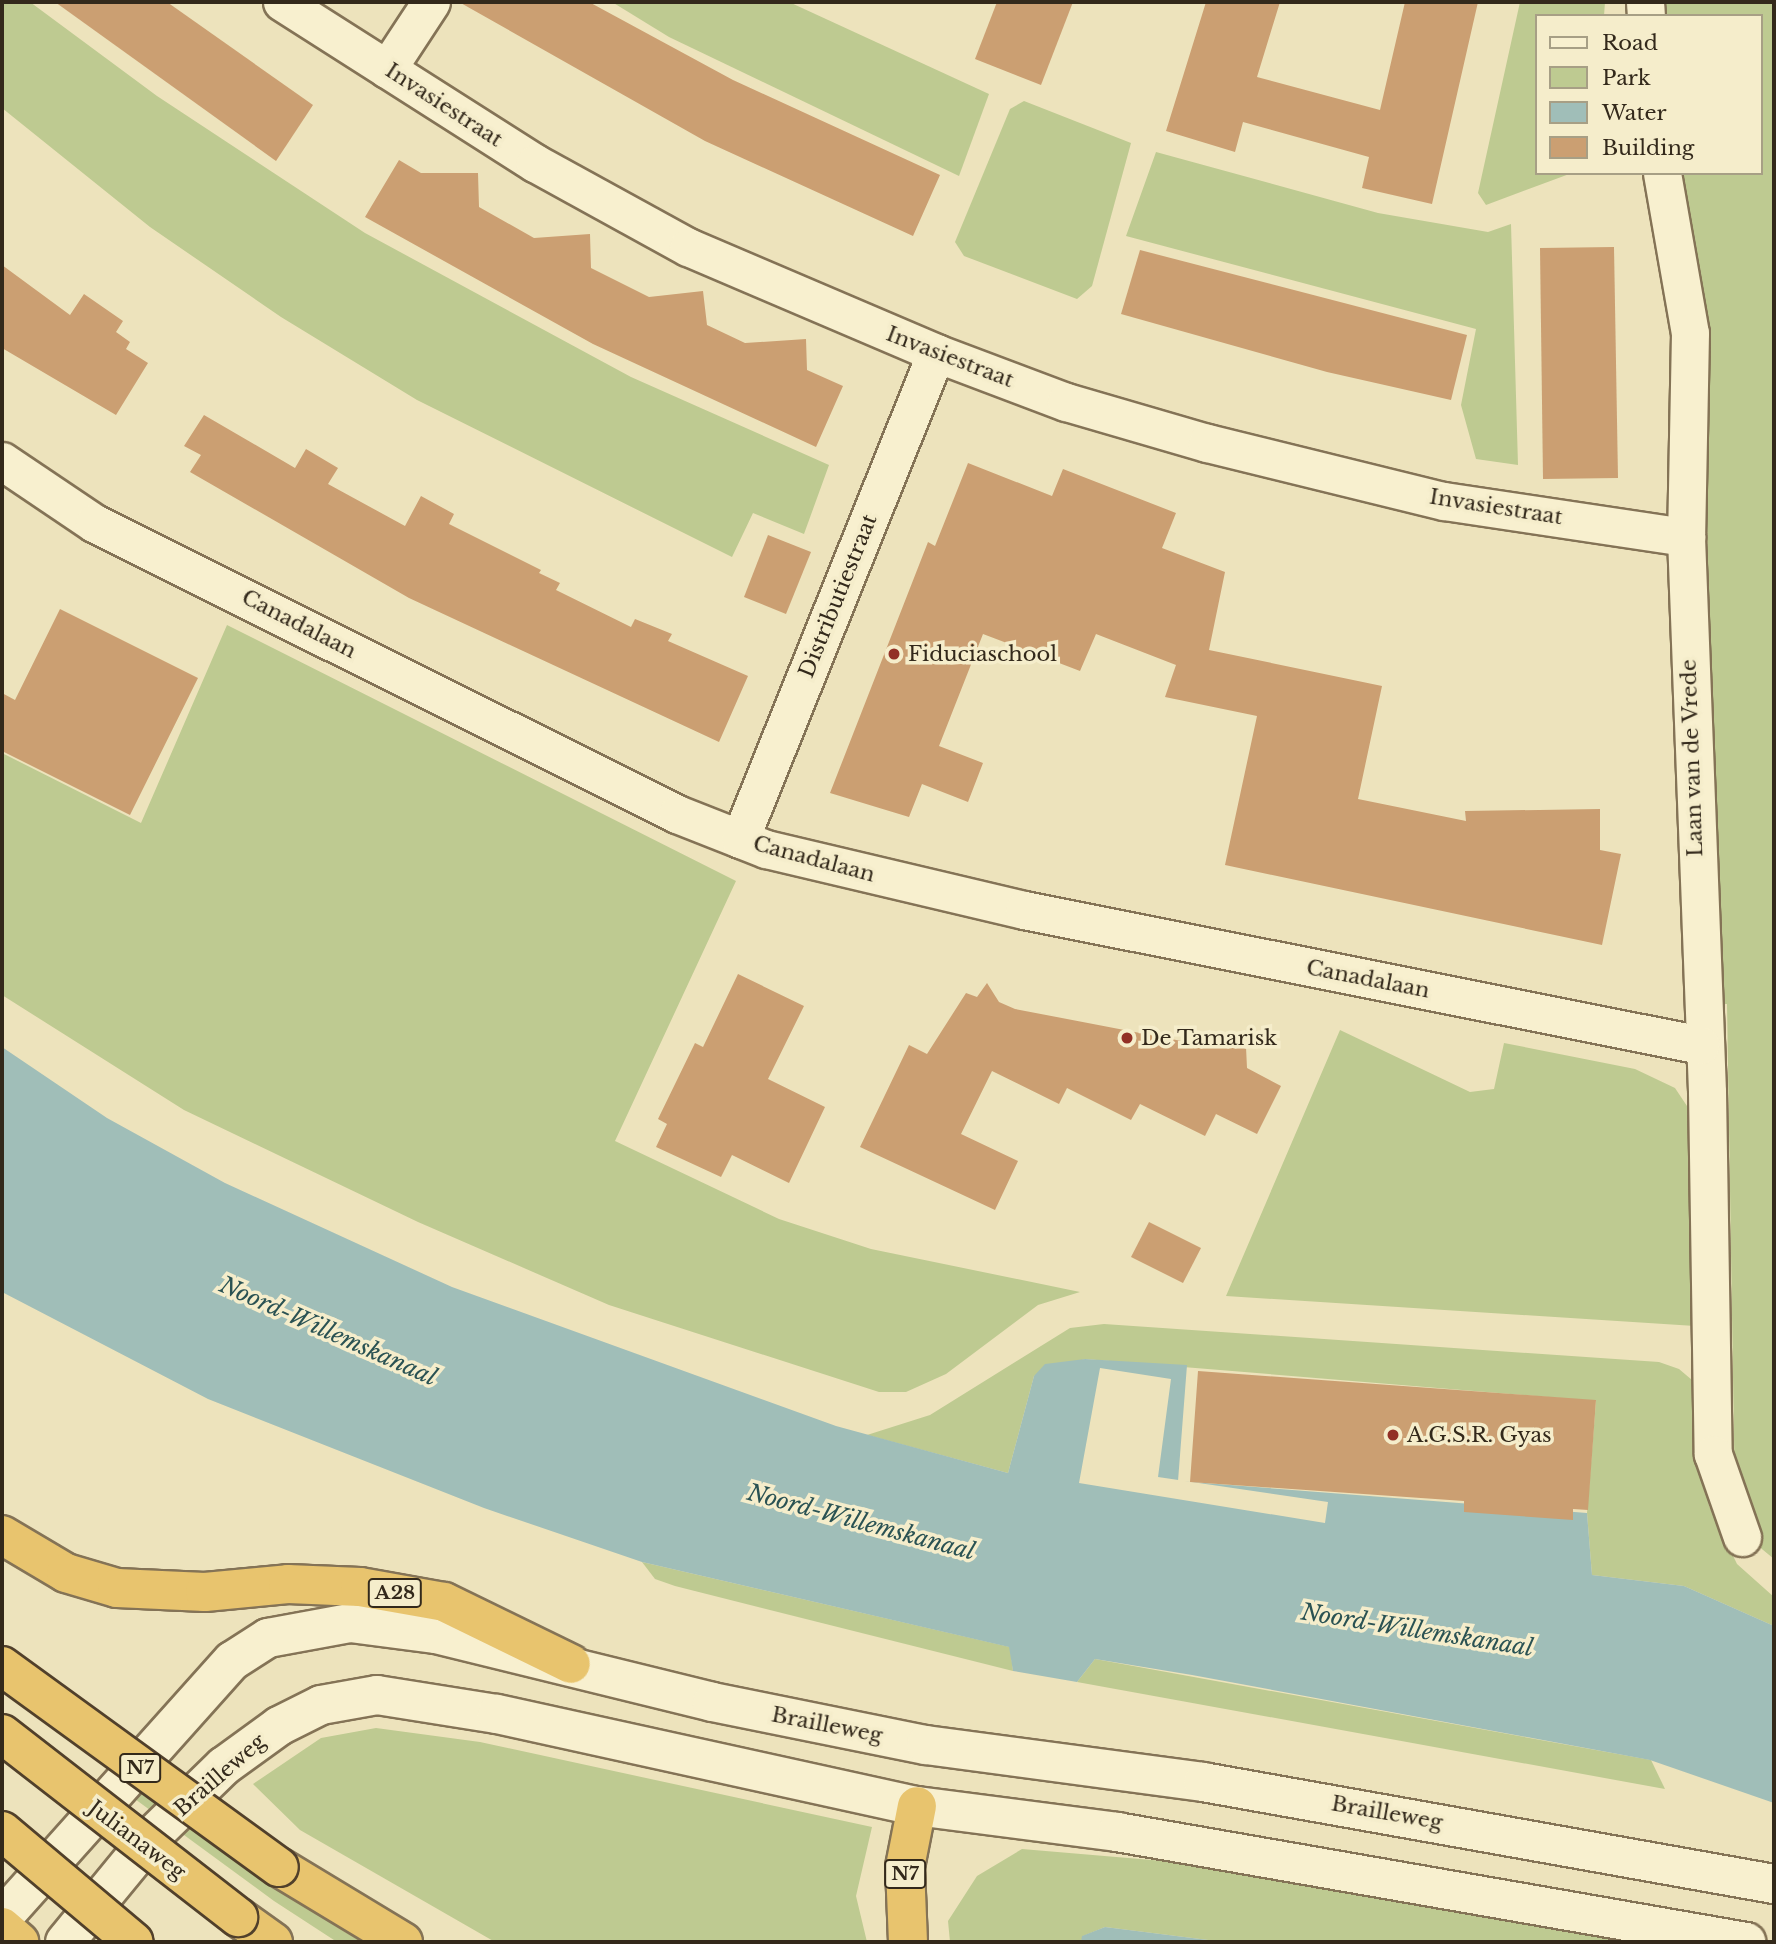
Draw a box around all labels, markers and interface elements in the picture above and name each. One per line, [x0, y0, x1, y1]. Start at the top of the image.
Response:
legend [1534, 14, 1762, 175]
text: Road [1602, 30, 1658, 56]
street label: Invasiestraat [381, 58, 507, 152]
text: Park [1602, 65, 1651, 91]
text: Water [1602, 100, 1666, 126]
text: Building [1602, 135, 1694, 161]
street label: Invasiestraat [883, 321, 1017, 393]
street label: Invasiestraat [1428, 484, 1564, 530]
street label: Distributiestraat [794, 511, 882, 681]
street label: Canadalaan [238, 584, 360, 664]
place label: Fiduciaschool [908, 641, 1057, 667]
marker: Fiduciaschool [886, 646, 902, 662]
street label: Laan van de Vrede [1676, 658, 1708, 858]
street label: Canadalaan [750, 831, 878, 887]
street label: Canadalaan [1304, 955, 1432, 1003]
place label: De Tamarisk [1141, 1025, 1278, 1051]
marker: De Tamarisk [1119, 1030, 1135, 1046]
water label: Noord-Willemskanaal [215, 1271, 441, 1391]
place label: A.G.S.R. Gyas [1407, 1422, 1552, 1448]
marker: A.G.S.R. Gyas [1385, 1427, 1401, 1443]
water label: Noord-Willemskanaal [744, 1478, 978, 1566]
road number: A28 [367, 1578, 423, 1609]
water label: Noord-Willemskanaal [1299, 1598, 1535, 1662]
street label: Brailleweg [769, 1702, 885, 1748]
street label: Brailleweg [169, 1729, 271, 1821]
road number: N7 [119, 1752, 161, 1784]
street label: Brailleweg [1329, 1791, 1445, 1835]
street label: Julianaweg [83, 1795, 191, 1885]
road number: N7 [884, 1858, 926, 1890]

